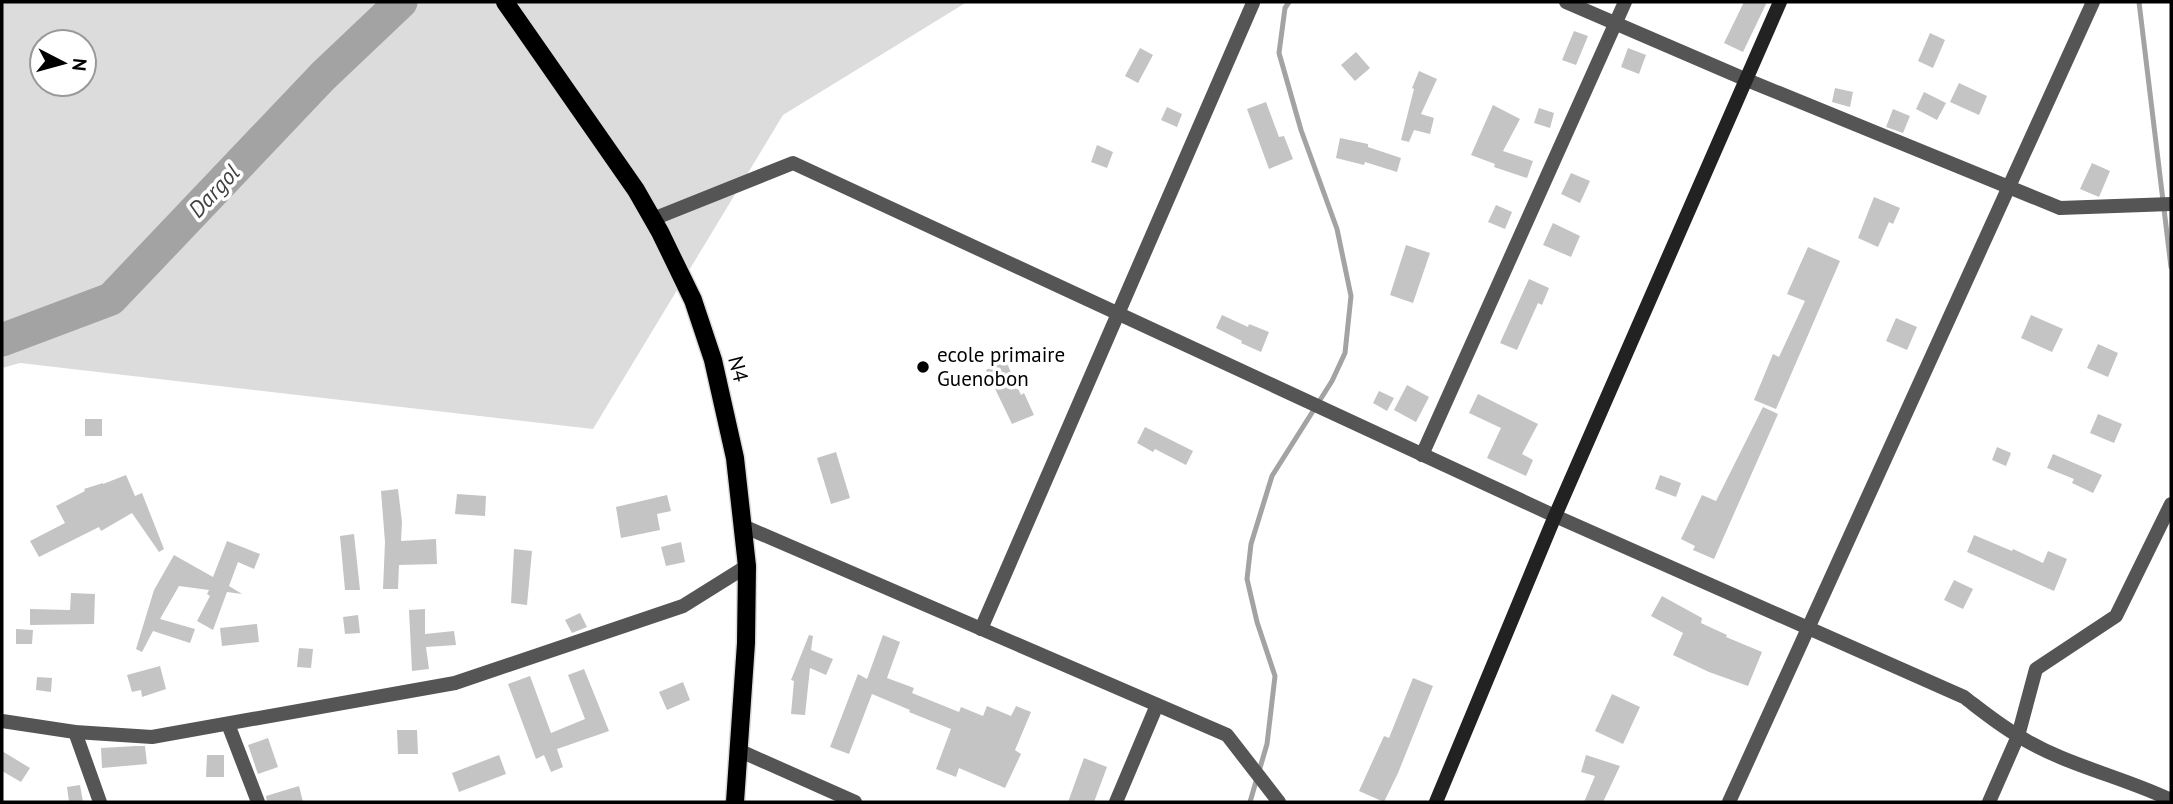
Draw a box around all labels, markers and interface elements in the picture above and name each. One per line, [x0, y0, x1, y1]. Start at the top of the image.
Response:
north arrow [28, 28, 98, 98]
text: N [67, 57, 92, 72]
water label: Dargol [182, 158, 245, 223]
place label: ecole primaire Guenobon [937, 341, 1065, 392]
street label: N4 [722, 353, 755, 385]
marker: ecole primaire Guenobon [915, 359, 931, 375]

